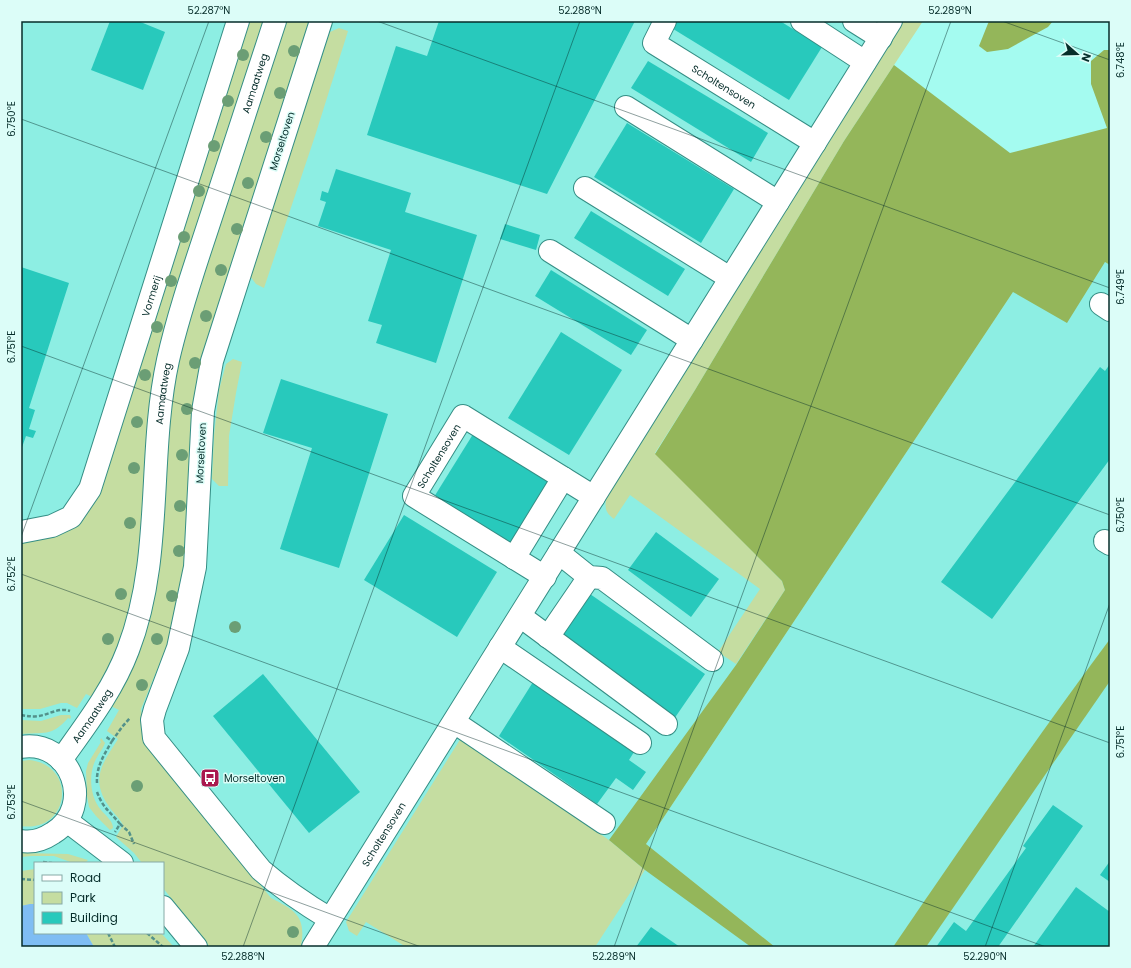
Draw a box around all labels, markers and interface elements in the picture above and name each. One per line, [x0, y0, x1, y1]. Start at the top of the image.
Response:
text: 52.287°N [188, 3, 230, 18]
text: 52.288°N [558, 3, 602, 18]
text: 52.289°N [928, 3, 972, 18]
north arrow [1057, 34, 1097, 74]
text: 6.748°E [1113, 42, 1128, 78]
street label: Aamaatweg [238, 51, 271, 115]
text: N [1077, 51, 1095, 64]
street label: Scholtensoven [689, 61, 759, 112]
text: 6.750°E [4, 101, 19, 137]
street label: Morseltoven [265, 110, 299, 172]
text: 6.749°E [1113, 269, 1128, 305]
street label: Vormerij [138, 274, 165, 318]
text: 6.751°E [4, 331, 19, 363]
street label: Aamaatweg [151, 361, 175, 425]
street label: Scholtensoven [413, 421, 464, 491]
street label: Morseltoven [192, 422, 210, 484]
text: 6.750°E [1113, 497, 1128, 533]
text: 6.752°E [4, 556, 19, 592]
street label: Aamaatweg [68, 686, 115, 746]
text: 6.751°E [1113, 726, 1128, 758]
bus stop icon: Morseltoven [199, 767, 221, 789]
place label: Morseltoven [224, 771, 285, 786]
text: 6.753°E [4, 784, 19, 820]
street label: Scholtensoven [358, 799, 409, 869]
legend [34, 862, 164, 934]
text: Road [70, 869, 101, 886]
text: Park [70, 889, 97, 906]
text: Building [70, 909, 118, 926]
text: 52.288°N [221, 949, 265, 964]
text: 52.289°N [592, 949, 636, 964]
text: 52.290°N [963, 949, 1007, 964]

